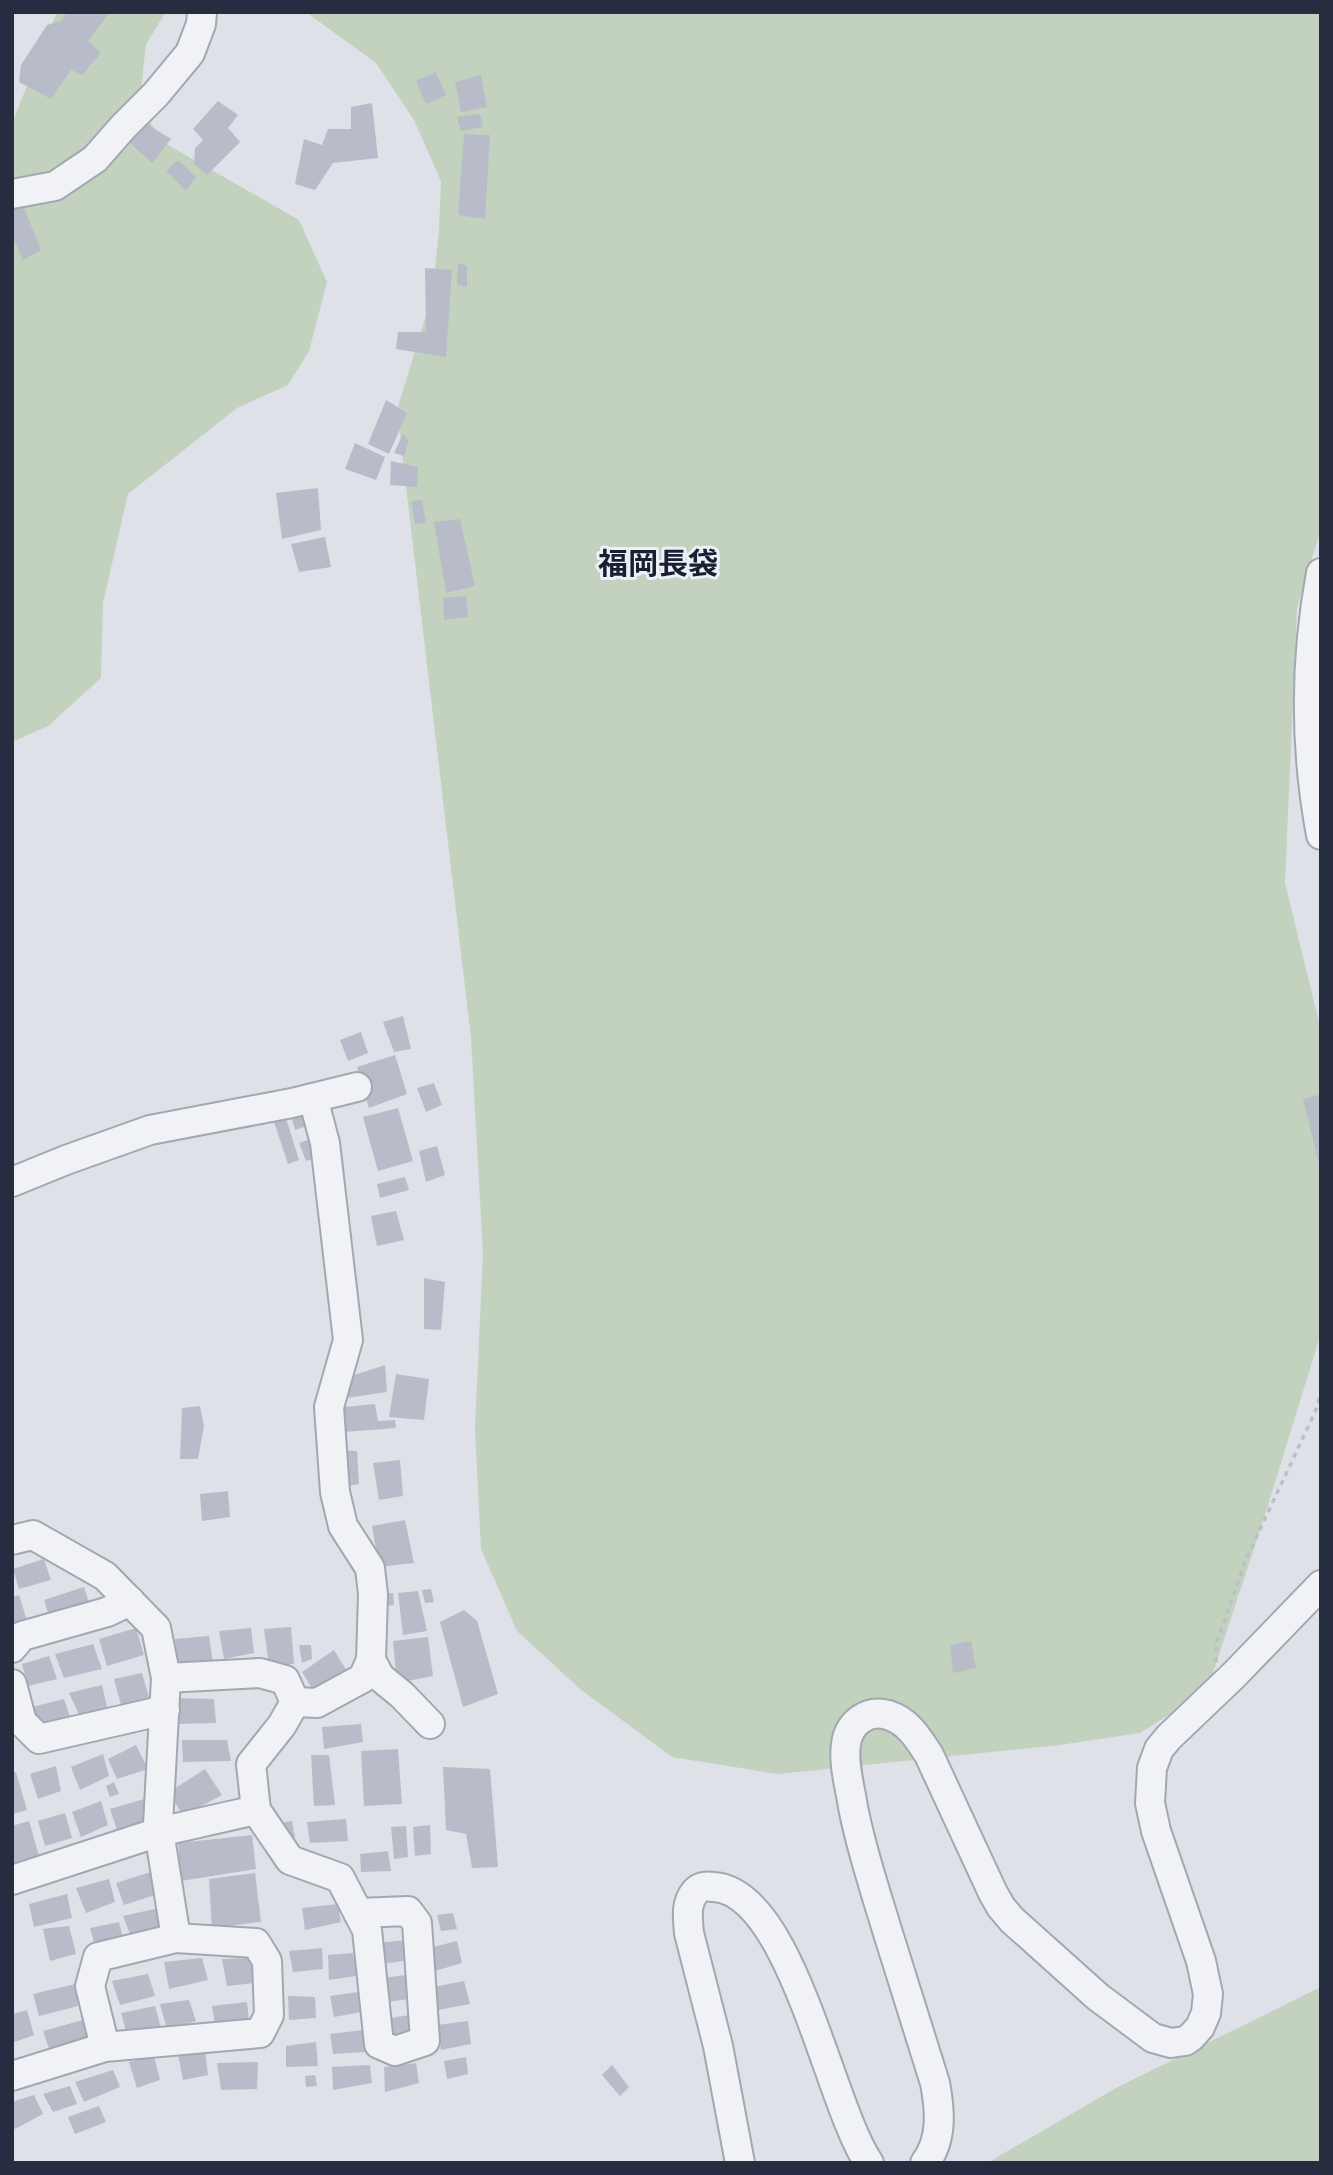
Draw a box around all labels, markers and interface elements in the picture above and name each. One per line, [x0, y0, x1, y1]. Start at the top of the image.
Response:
district label: 福岡長袋 [598, 543, 718, 582]

